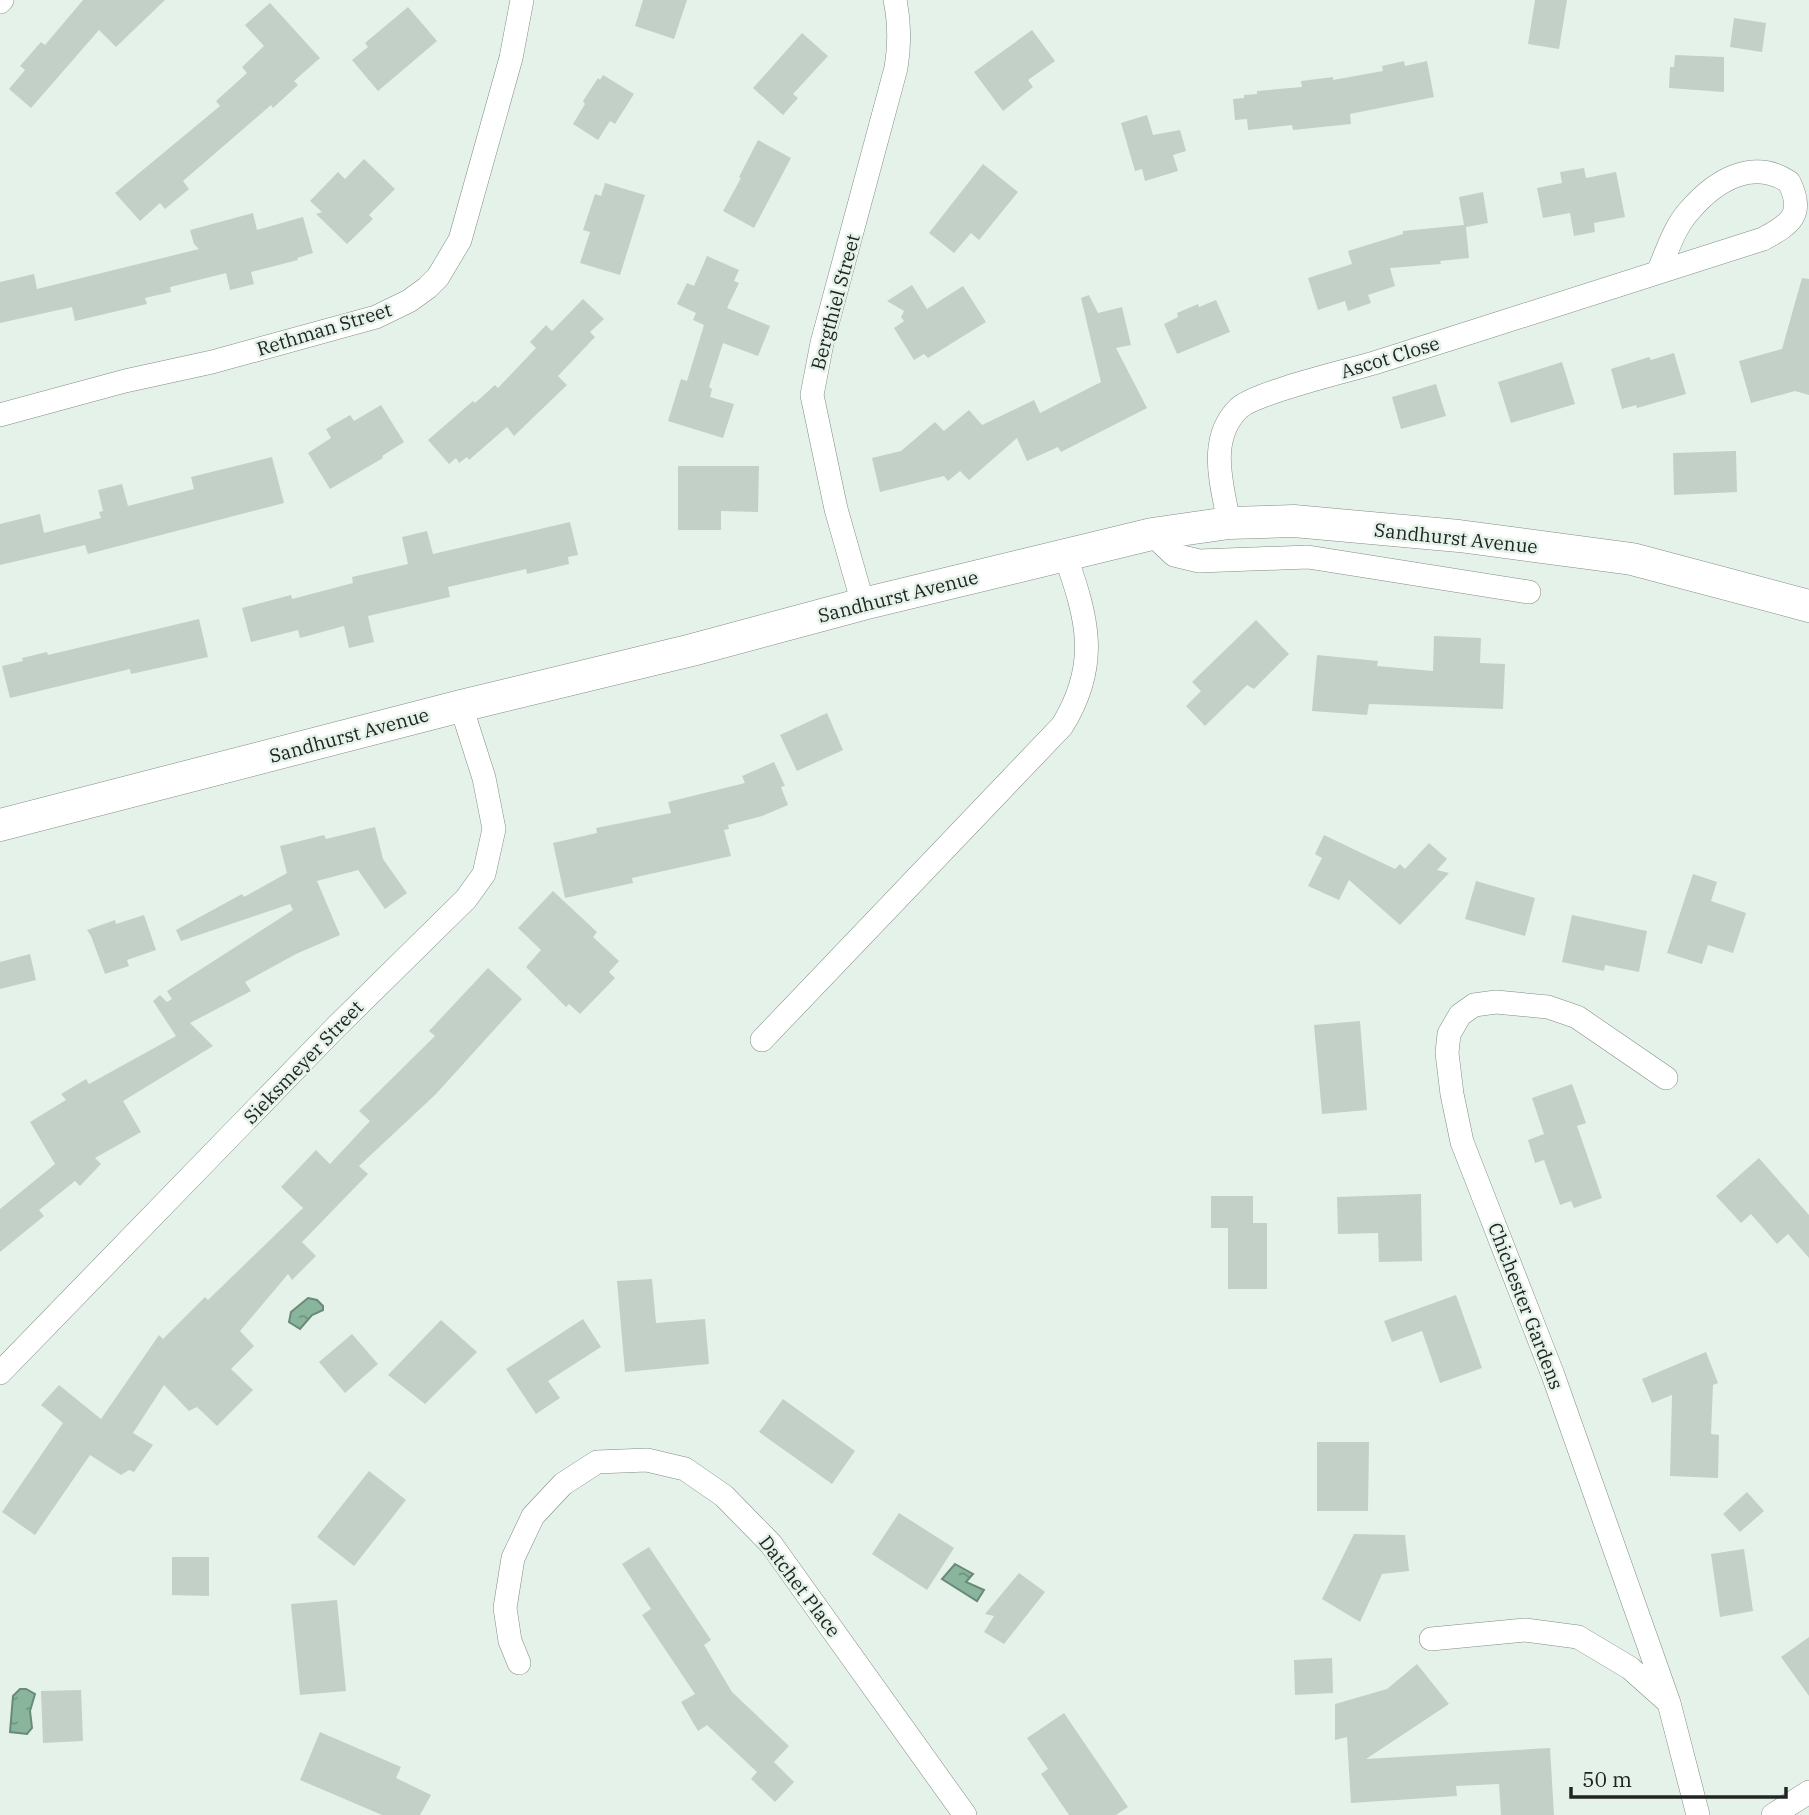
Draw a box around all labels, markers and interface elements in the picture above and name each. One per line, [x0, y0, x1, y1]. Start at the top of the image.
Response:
street label: Bergthiel Street [805, 231, 865, 373]
street label: Rethman Street [254, 297, 395, 361]
street label: Ascot Close [1338, 331, 1442, 383]
street label: Sandhurst Avenue [1373, 517, 1539, 559]
street label: Sandhurst Avenue [815, 564, 981, 628]
street label: Sandhurst Avenue [267, 702, 431, 768]
street label: Sieksmeyer Street [238, 995, 368, 1129]
street label: Chichester Gardens [1483, 1219, 1569, 1393]
street label: Datchet Place [754, 1530, 846, 1642]
scale bar [1571, 1756, 1786, 1800]
text: 50 m [1582, 1765, 1632, 1793]

